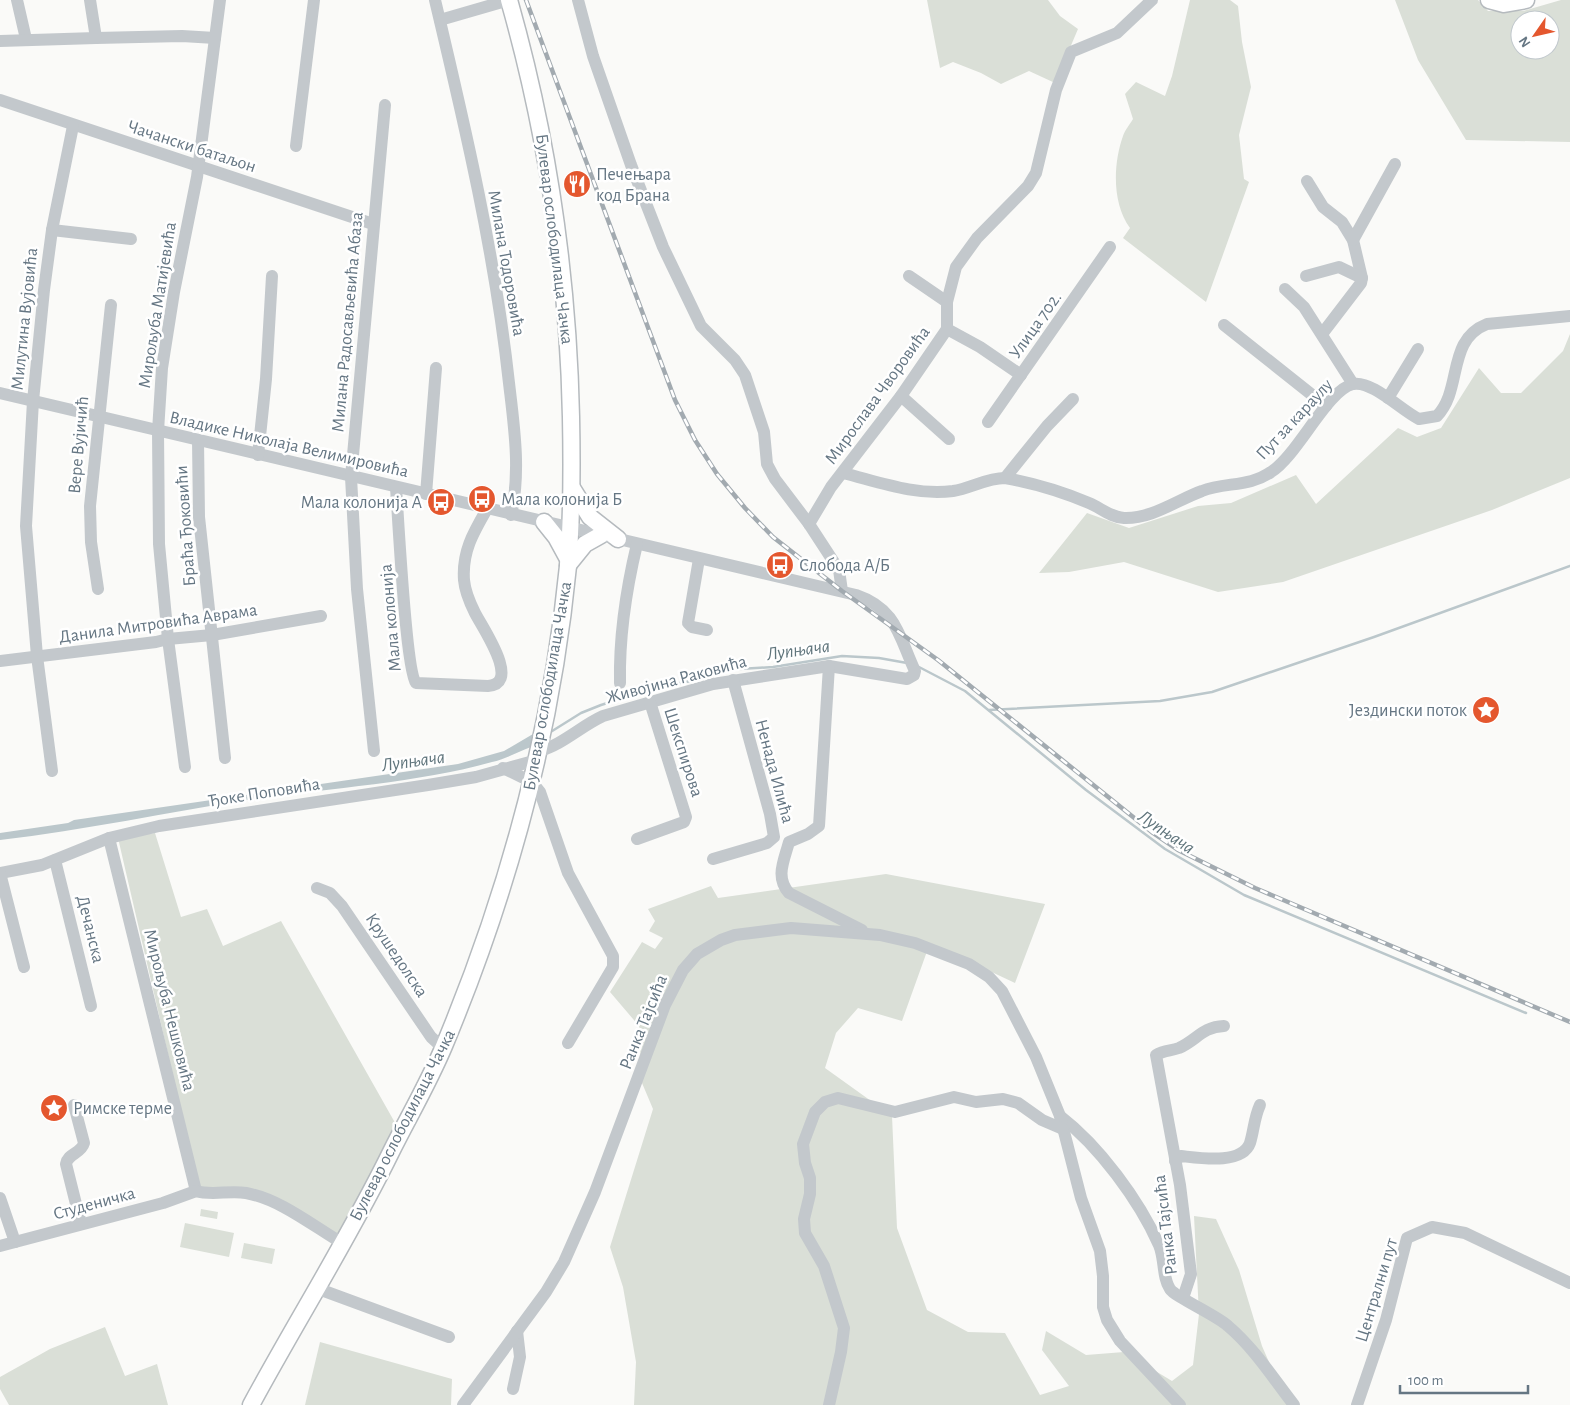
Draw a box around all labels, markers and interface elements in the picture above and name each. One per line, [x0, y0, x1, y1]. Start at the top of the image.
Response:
north arrow [1510, 10, 1560, 60]
text: N [1517, 34, 1534, 50]
street label: Чачански батаљон [125, 117, 258, 176]
street label: Булевар ослободилаца Чачка [532, 133, 577, 346]
place label: Печењара код Брана [596, 166, 671, 205]
restaurant icon: Печењара код Брана [562, 169, 592, 199]
street label: Милана Тодоровића [484, 189, 528, 338]
street label: Милана Радосављевића Абаза [328, 211, 367, 433]
street label: Мирољуба Матијевића [135, 220, 180, 390]
street label: Милутина Вујовића [9, 247, 41, 391]
street label: Улица 702. [1006, 289, 1065, 362]
street label: Мирослава Чворовића [822, 323, 934, 468]
street label: Пут за караулу [1253, 376, 1337, 464]
street label: Вере Вујичић [66, 395, 92, 495]
street label: Владике Николаја Велимировића [167, 409, 410, 481]
street label: Браћа Ђоковићи [173, 465, 199, 587]
bus stop icon: Мала колонија Б [467, 484, 497, 514]
bus stop icon: Мала колонија А [426, 487, 456, 517]
place label: Мала колонија Б [501, 491, 622, 509]
place label: Мала колонија А [300, 494, 422, 512]
bus stop icon: Слобода А/Б [765, 550, 795, 580]
place label: Слобода А/Б [799, 556, 890, 575]
street label: Мала колонија [377, 563, 405, 673]
street label: Булевар ослободилаца Чачка [520, 580, 575, 792]
street label: Данила Митровића Аврама [58, 601, 258, 647]
water label: Лупњача [764, 637, 831, 664]
street label: Живојина Раковића [604, 652, 749, 707]
place icon: Јездински поток [1471, 695, 1501, 725]
place label: Јездински поток [1349, 702, 1468, 720]
street label: Шекспирова [660, 705, 706, 799]
street label: Ненада Илића [752, 717, 797, 825]
water label: Лупњача [379, 748, 446, 775]
street label: Ђоке Поповића [207, 775, 321, 811]
water label: Лупњача [1134, 806, 1198, 858]
street label: Дечанска [73, 894, 107, 965]
street label: Крушедолска [362, 910, 431, 1001]
street label: Мирољуба Нешковића [140, 927, 199, 1093]
street label: Ранка Тајсића [617, 972, 671, 1072]
street label: Булевар ослободилаца Чачка [346, 1026, 459, 1224]
place icon: Римске терме [39, 1093, 69, 1123]
place label: Римске терме [73, 1100, 172, 1118]
street label: Ранка Тајсића [1151, 1174, 1181, 1276]
street label: Студеничка [51, 1184, 137, 1224]
street label: Централни пут [1353, 1236, 1401, 1344]
scale bar [1400, 1362, 1528, 1394]
text: 100 m [1408, 1373, 1443, 1388]

